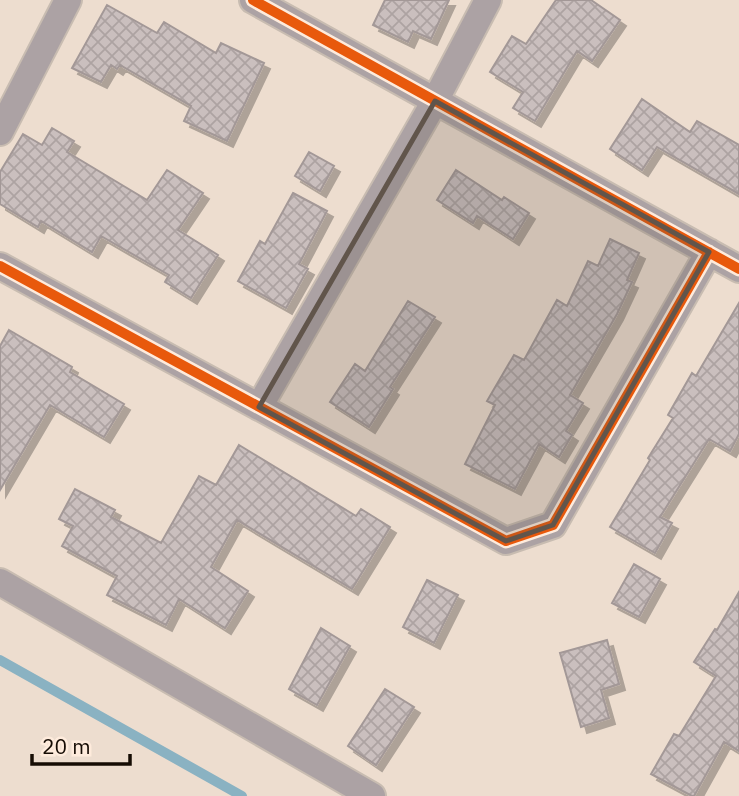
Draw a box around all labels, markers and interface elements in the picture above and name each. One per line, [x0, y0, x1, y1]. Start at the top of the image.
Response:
scale bar [32, 722, 130, 766]
text: 20 m [42, 732, 91, 760]

